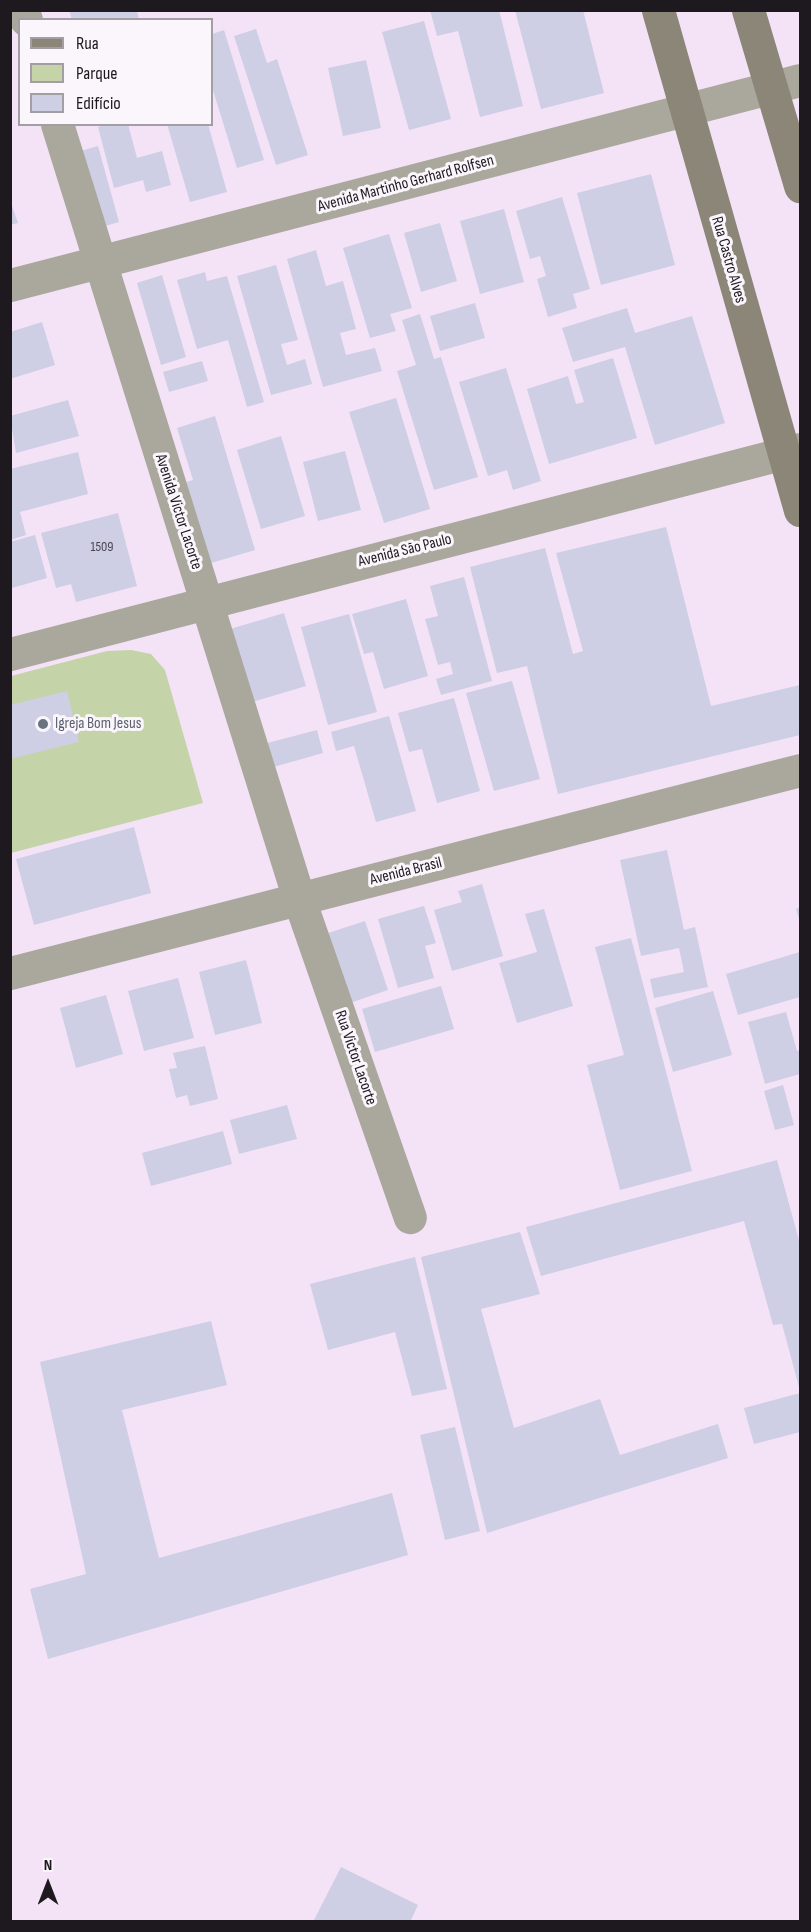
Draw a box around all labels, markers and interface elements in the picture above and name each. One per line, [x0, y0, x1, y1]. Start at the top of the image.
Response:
legend [18, 18, 213, 126]
text: Rua [76, 33, 99, 54]
text: Parque [76, 63, 117, 84]
text: Edifício [76, 93, 121, 114]
street label: Avenida Martinho Gerhard Rolfsen [316, 151, 496, 217]
street label: Rua Castro Alves [707, 215, 749, 305]
street label: Avenida Victor Lacorte [150, 452, 206, 572]
street label: Avenida São Paulo [356, 530, 454, 572]
house number: 1509 [91, 539, 113, 555]
place label: Igreja Bom Jesus [55, 714, 141, 734]
marker: Igreja Bom Jesus [36, 717, 50, 731]
street label: Avenida Brasil [368, 854, 444, 890]
street label: Rua Victor Lacorte [330, 1008, 380, 1108]
north arrow [18, 1854, 78, 1914]
text: N [44, 1856, 52, 1875]

